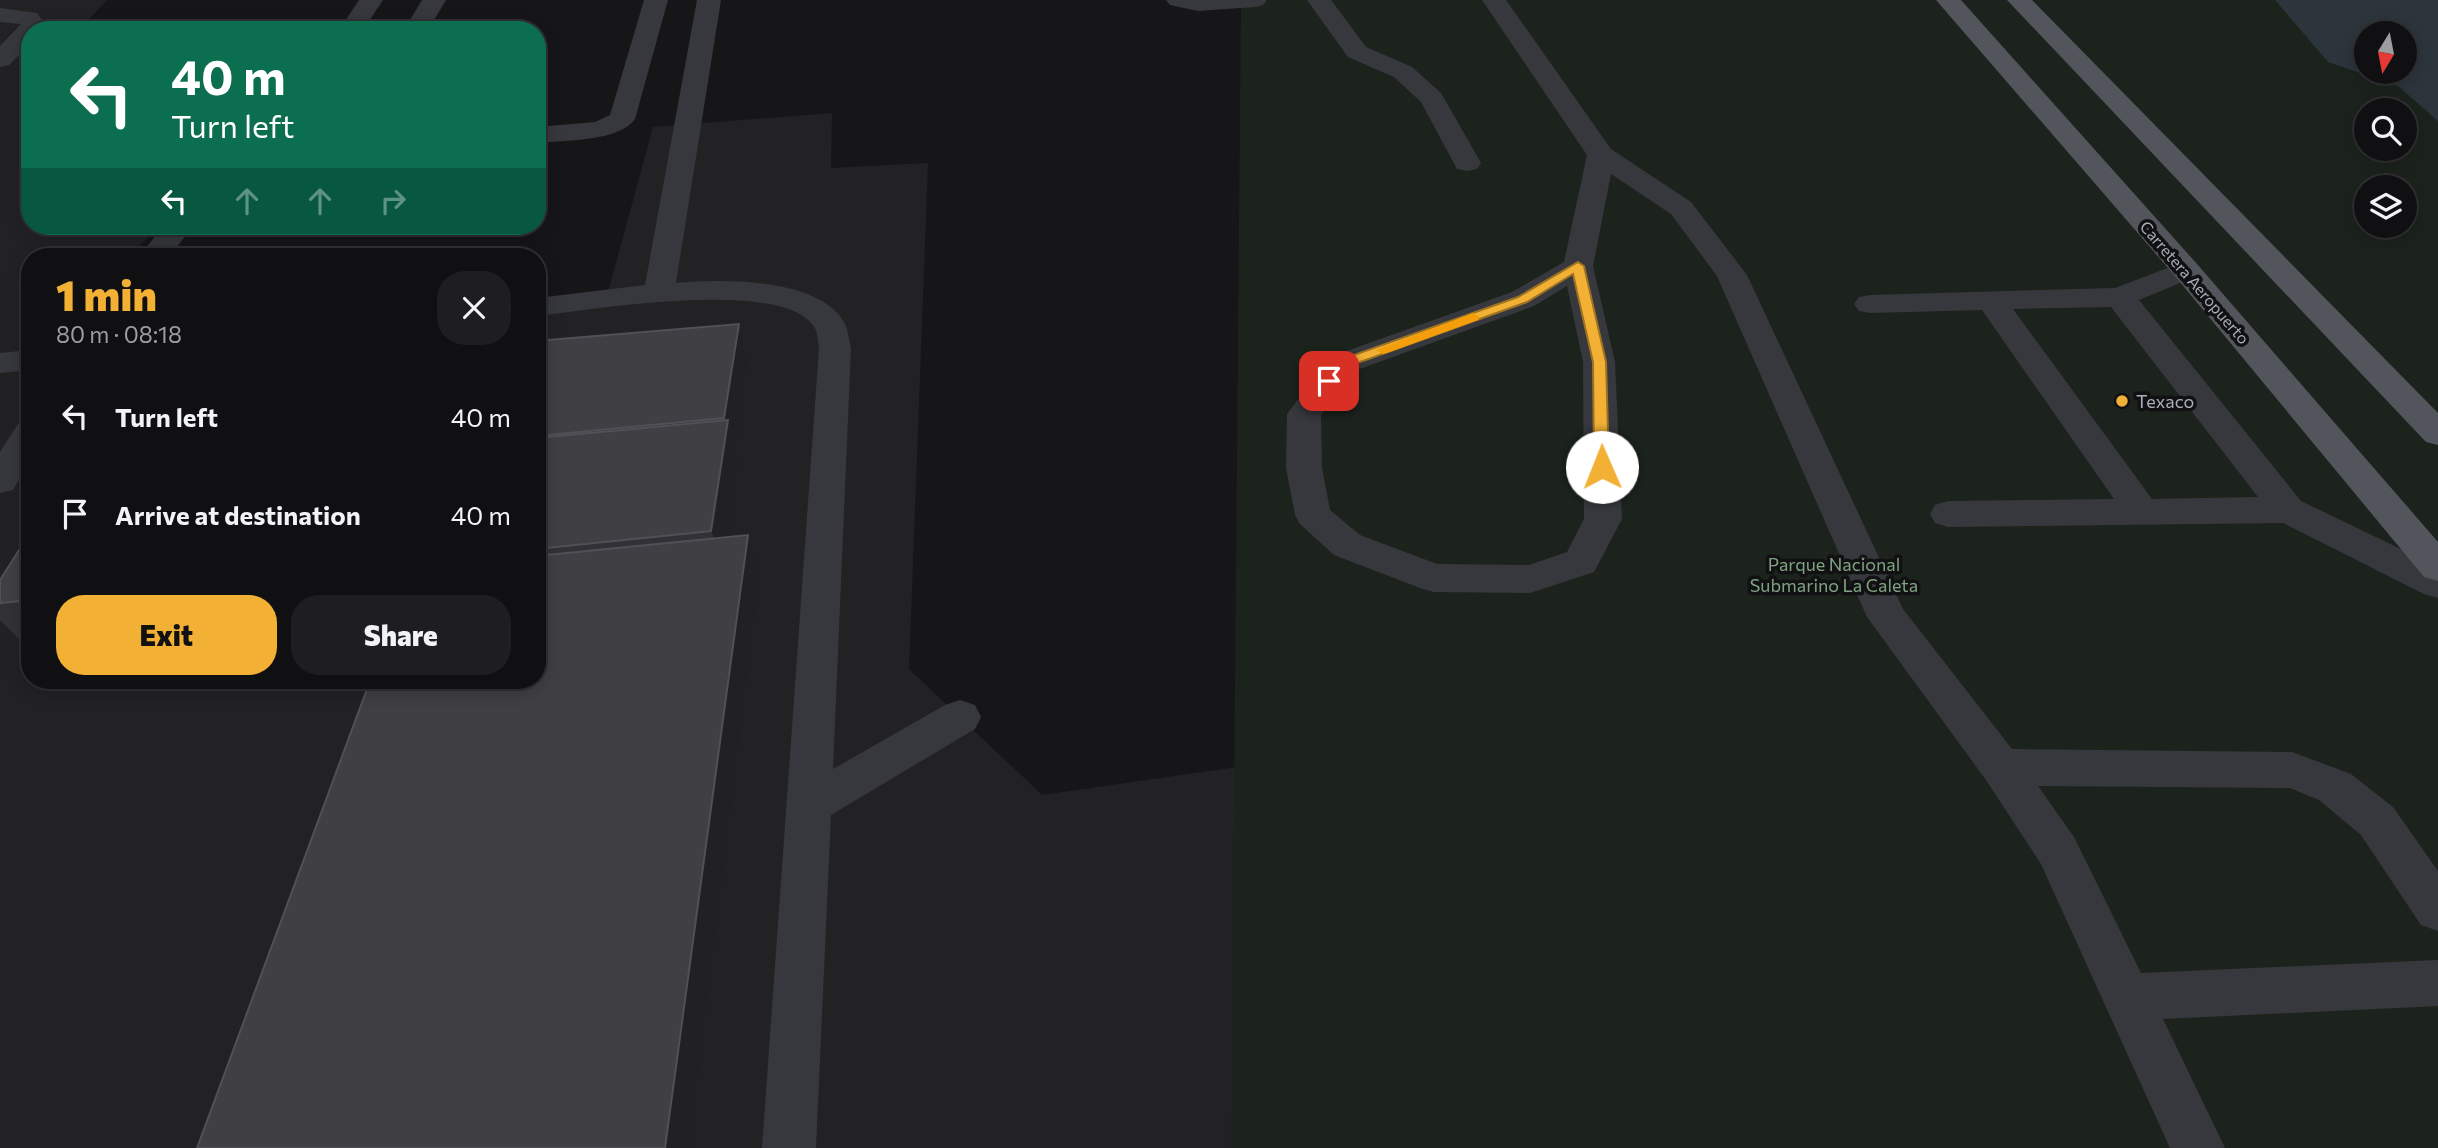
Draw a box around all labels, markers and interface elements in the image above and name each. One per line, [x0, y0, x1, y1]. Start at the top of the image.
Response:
north arrow [2354, 21, 2417, 84]
map controls [2354, 21, 2417, 238]
text: 40 m [171, 45, 286, 105]
icon: left [56, 49, 147, 140]
button: search [2354, 98, 2417, 161]
text: Turn left [171, 105, 295, 145]
button: layers [2354, 175, 2417, 238]
icon: left [155, 182, 193, 220]
icon: ahead [228, 182, 266, 220]
icon: ahead [301, 182, 339, 220]
icon: right [374, 182, 412, 220]
street label: Carretera Aeropuerto [2136, 217, 2254, 347]
text: 1 min [56, 268, 157, 320]
button: close [437, 271, 511, 345]
text: 80 m · 08:18 [56, 320, 182, 348]
pin [1299, 351, 1359, 411]
icon: arrive [1310, 362, 1348, 400]
place label: Texaco [2136, 390, 2194, 412]
marker: Texaco [2114, 393, 2130, 409]
icon: left [56, 397, 94, 435]
text: Turn left [115, 401, 218, 432]
text: 40 m [451, 401, 511, 432]
position arrow [1565, 430, 1639, 504]
icon: arrive [56, 495, 94, 533]
text: Arrive at destination [115, 499, 361, 530]
text: 40 m [451, 499, 511, 530]
park label: Parque Nacional Submarino La Caleta [1750, 553, 1918, 596]
button: Exit [56, 595, 277, 675]
button: Share [291, 595, 511, 675]

